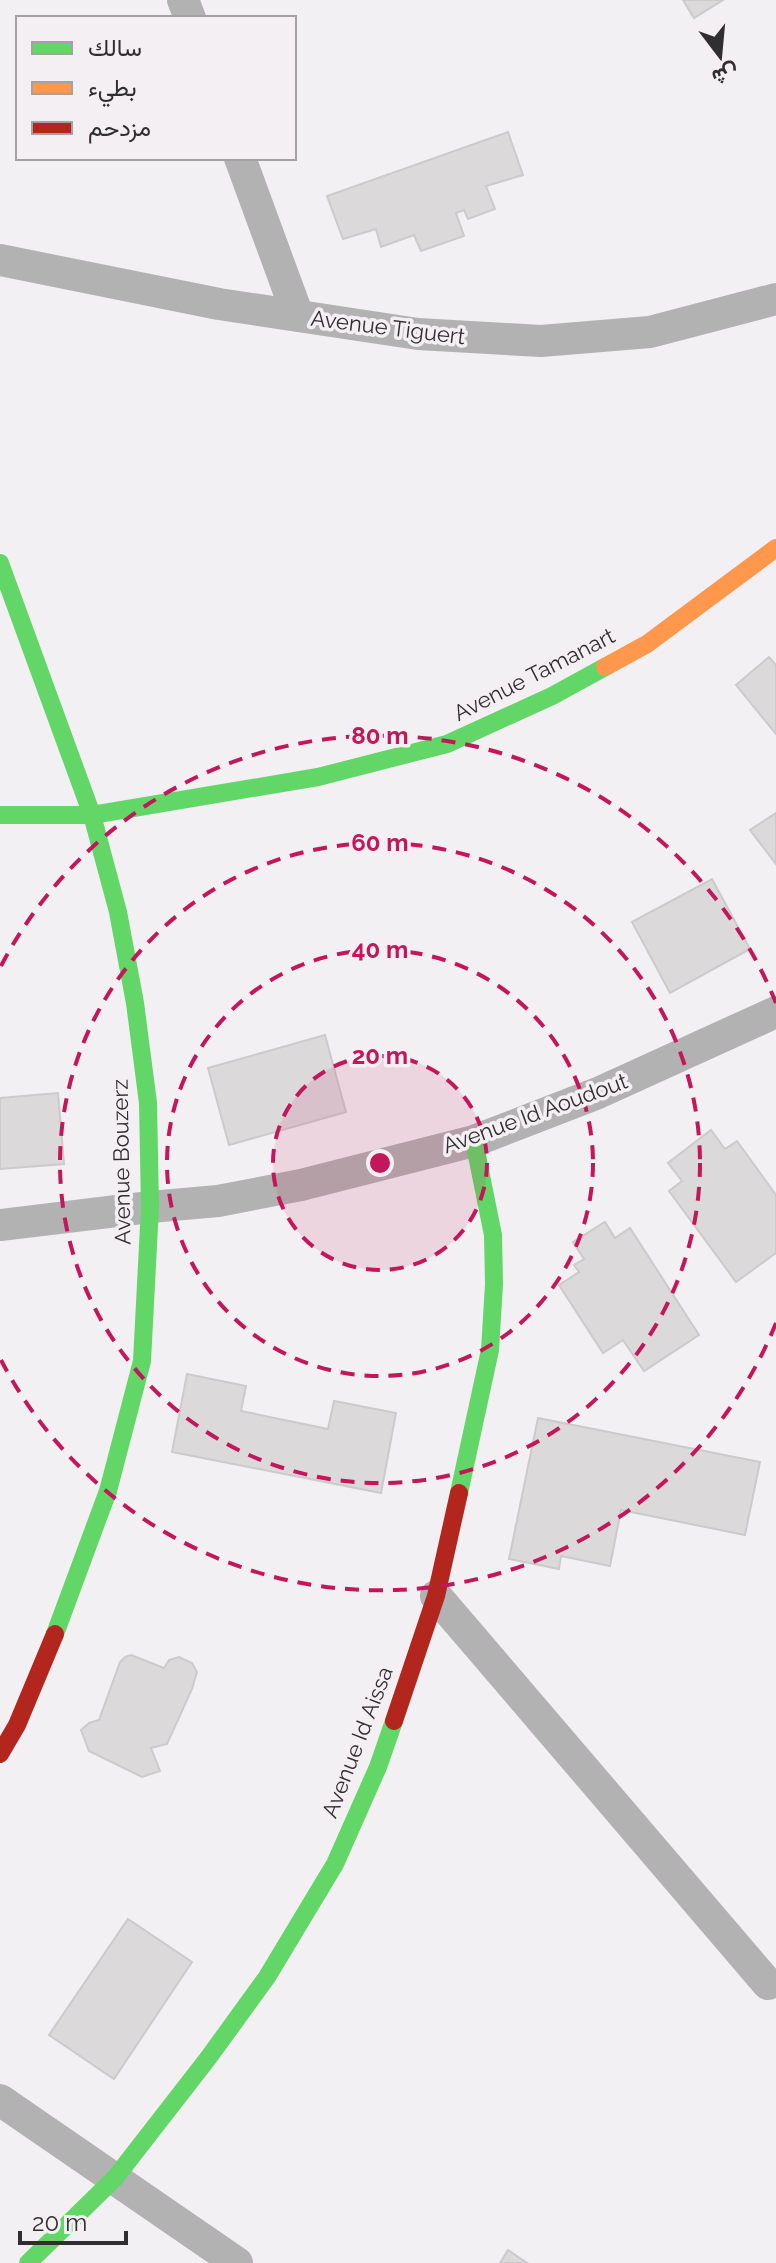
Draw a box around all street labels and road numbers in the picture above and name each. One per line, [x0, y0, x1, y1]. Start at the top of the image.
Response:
street label: Avenue Tiguert [309, 305, 467, 349]
street label: Avenue Tamanart [449, 622, 619, 726]
street label: Avenue Id Aoudout [439, 1067, 631, 1158]
street label: Avenue Bouzerz [107, 1079, 135, 1245]
street label: Avenue Id Aissa [316, 1663, 398, 1821]

